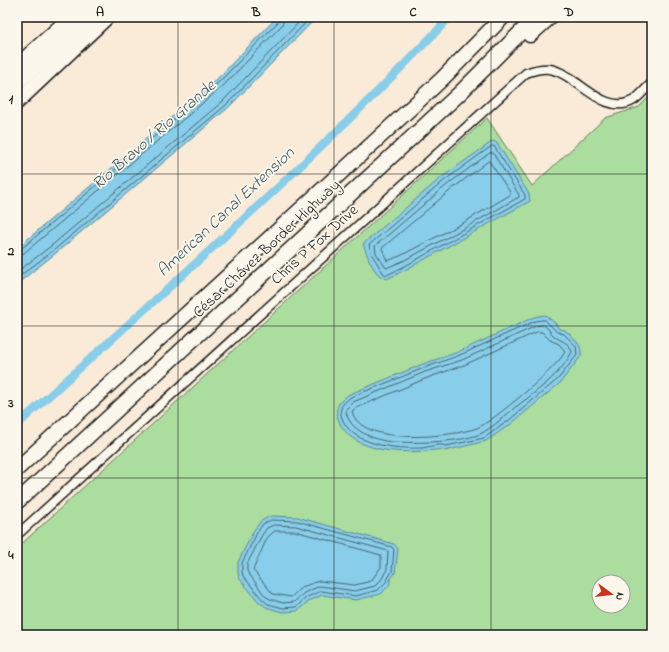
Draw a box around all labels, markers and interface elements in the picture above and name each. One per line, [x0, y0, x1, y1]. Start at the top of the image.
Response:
text: A [96, 3, 104, 22]
text: B [251, 3, 261, 22]
text: C [409, 3, 417, 22]
text: D [563, 3, 574, 22]
water label: Río Bravo / Rio Grande [87, 73, 222, 196]
text: 1 [9, 90, 14, 109]
water label: American Canal Extension [151, 141, 301, 283]
street label: César Chávez Border Highway [188, 174, 346, 324]
street label: Chris P Fox Drive [266, 199, 365, 291]
text: 2 [7, 242, 15, 261]
text: 3 [7, 394, 14, 413]
text: 4 [7, 546, 14, 565]
north arrow [591, 574, 631, 614]
text: N [611, 591, 628, 602]

